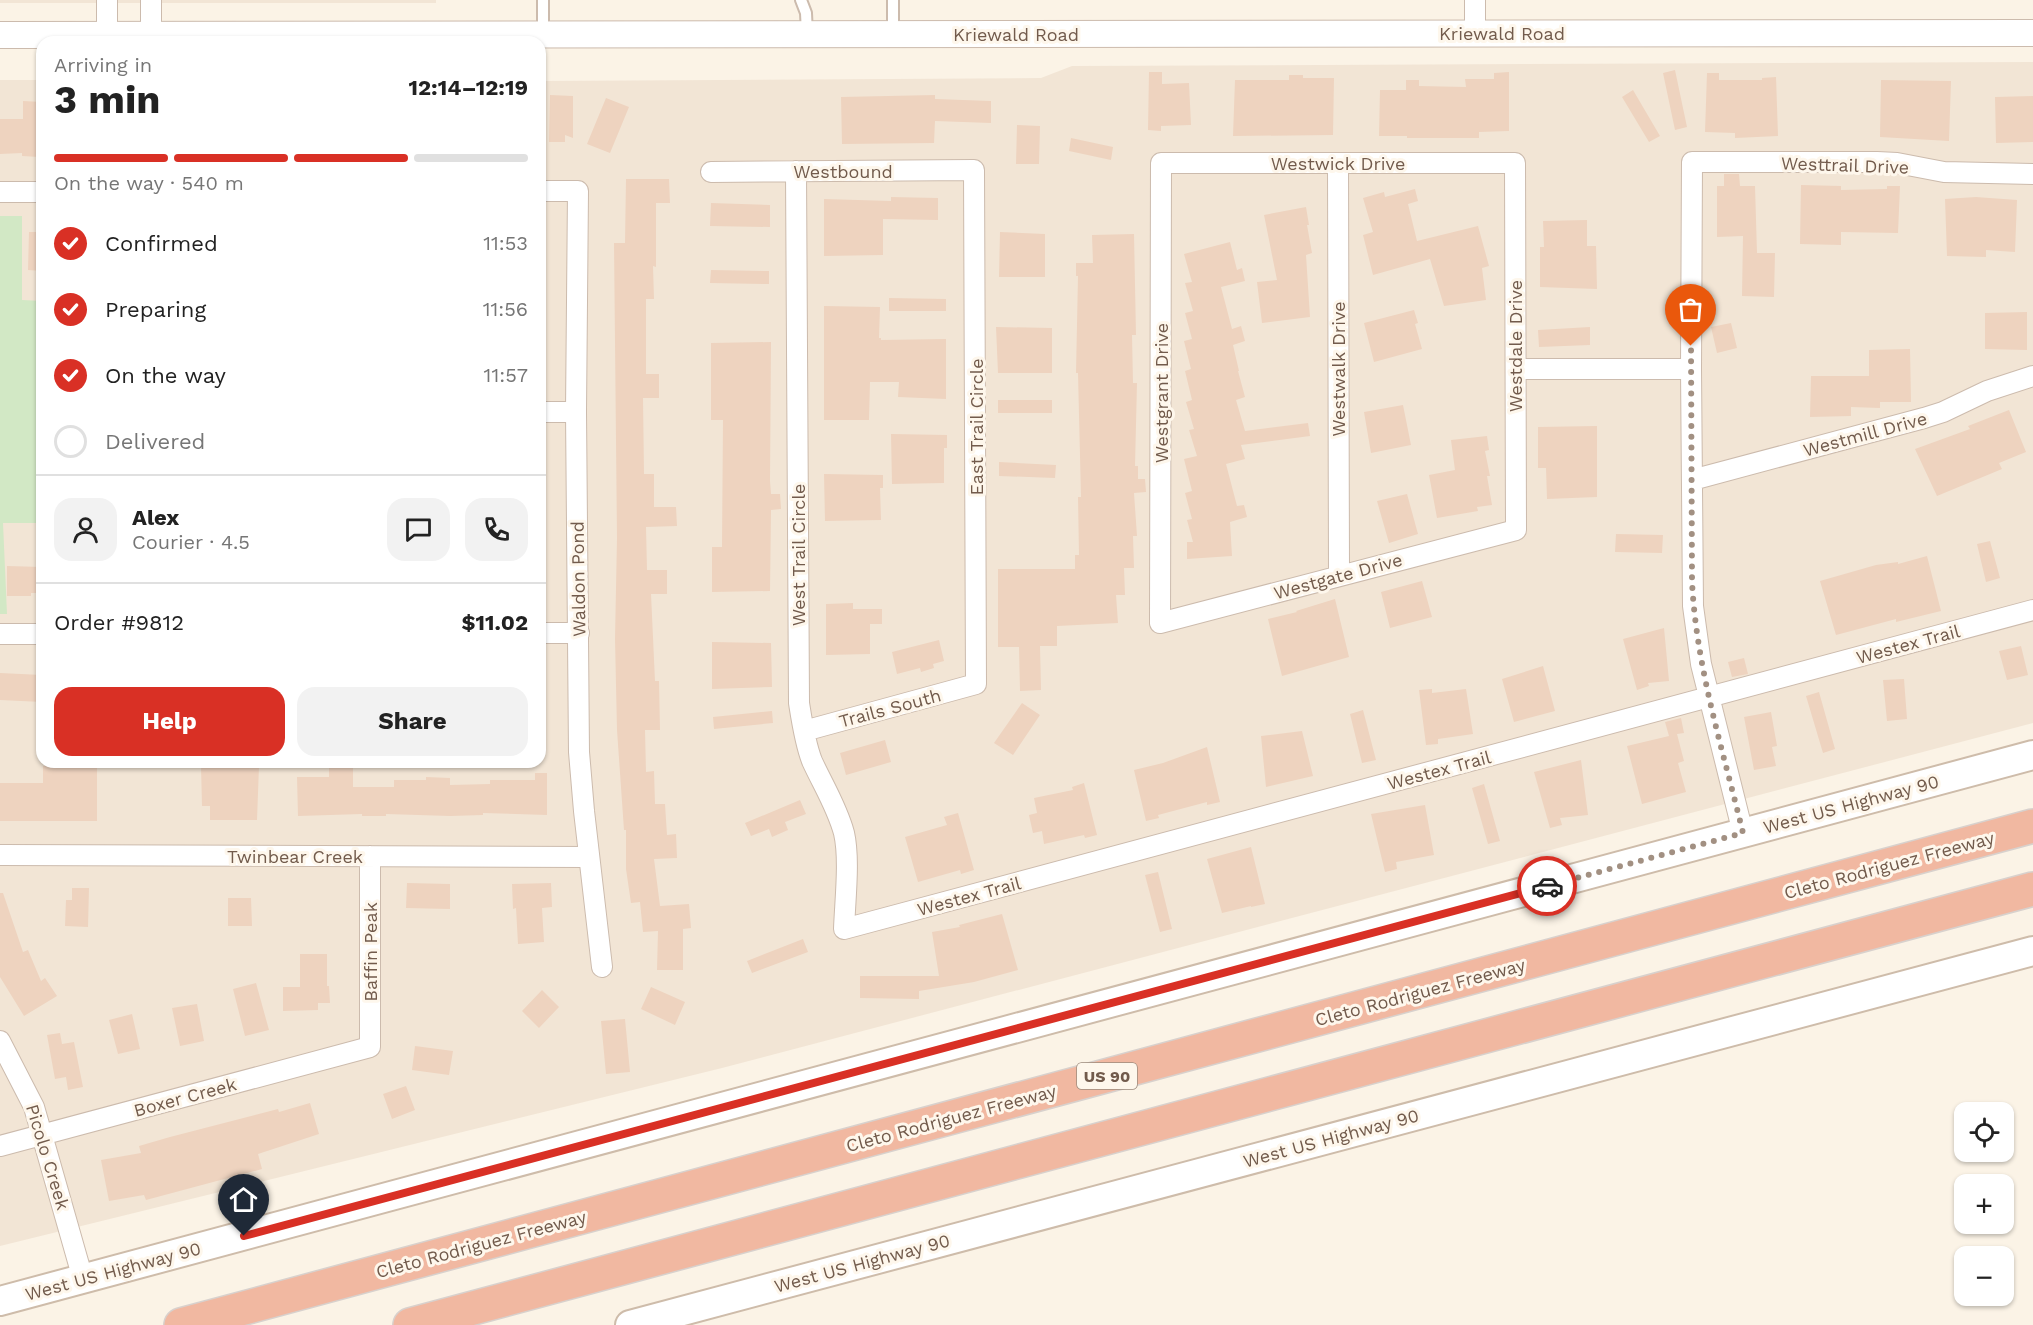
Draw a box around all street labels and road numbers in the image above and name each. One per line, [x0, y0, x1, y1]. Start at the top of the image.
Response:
street label: Kriewald Road [1439, 23, 1565, 44]
street label: Kriewald Road [953, 24, 1079, 45]
street label: Westtrail Drive [1781, 152, 1909, 178]
street label: Westwick Drive [1271, 153, 1405, 174]
street label: Westbound [793, 161, 893, 182]
street label: Westdale Drive [1505, 280, 1526, 412]
street label: Westwalk Drive [1328, 301, 1349, 437]
street label: Westgrant Drive [1151, 323, 1172, 463]
street label: East Trail Circle [966, 358, 987, 496]
street label: Westmill Drive [1801, 407, 1929, 461]
street label: West Trail Circle [788, 484, 809, 626]
street label: Waldon Pond [566, 521, 590, 637]
street label: Westgate Drive [1271, 549, 1405, 603]
street label: Westex Trail [1854, 620, 1962, 668]
street label: Trails South [837, 684, 943, 732]
street label: Westex Trail [1385, 746, 1493, 794]
street label: West US Highway 90 [1761, 770, 1941, 838]
street label: Cleto Rodriguez Freeway [1782, 827, 1997, 903]
street label: Twinbear Creek [227, 846, 363, 867]
street label: Westex Trail [915, 872, 1023, 920]
street label: Baffin Peak [360, 902, 381, 1002]
street label: Cleto Rodriguez Freeway [1313, 954, 1528, 1030]
road number: US 90 [1077, 1063, 1137, 1089]
street label: Boxer Creek [131, 1073, 239, 1121]
street label: Cleto Rodriguez Freeway [844, 1080, 1059, 1156]
street label: Picolo Creek [22, 1102, 74, 1212]
street label: West US Highway 90 [1241, 1104, 1421, 1172]
street label: Cleto Rodriguez Freeway [374, 1206, 589, 1282]
street label: West US Highway 90 [772, 1229, 952, 1297]
street label: West US Highway 90 [23, 1237, 203, 1305]

